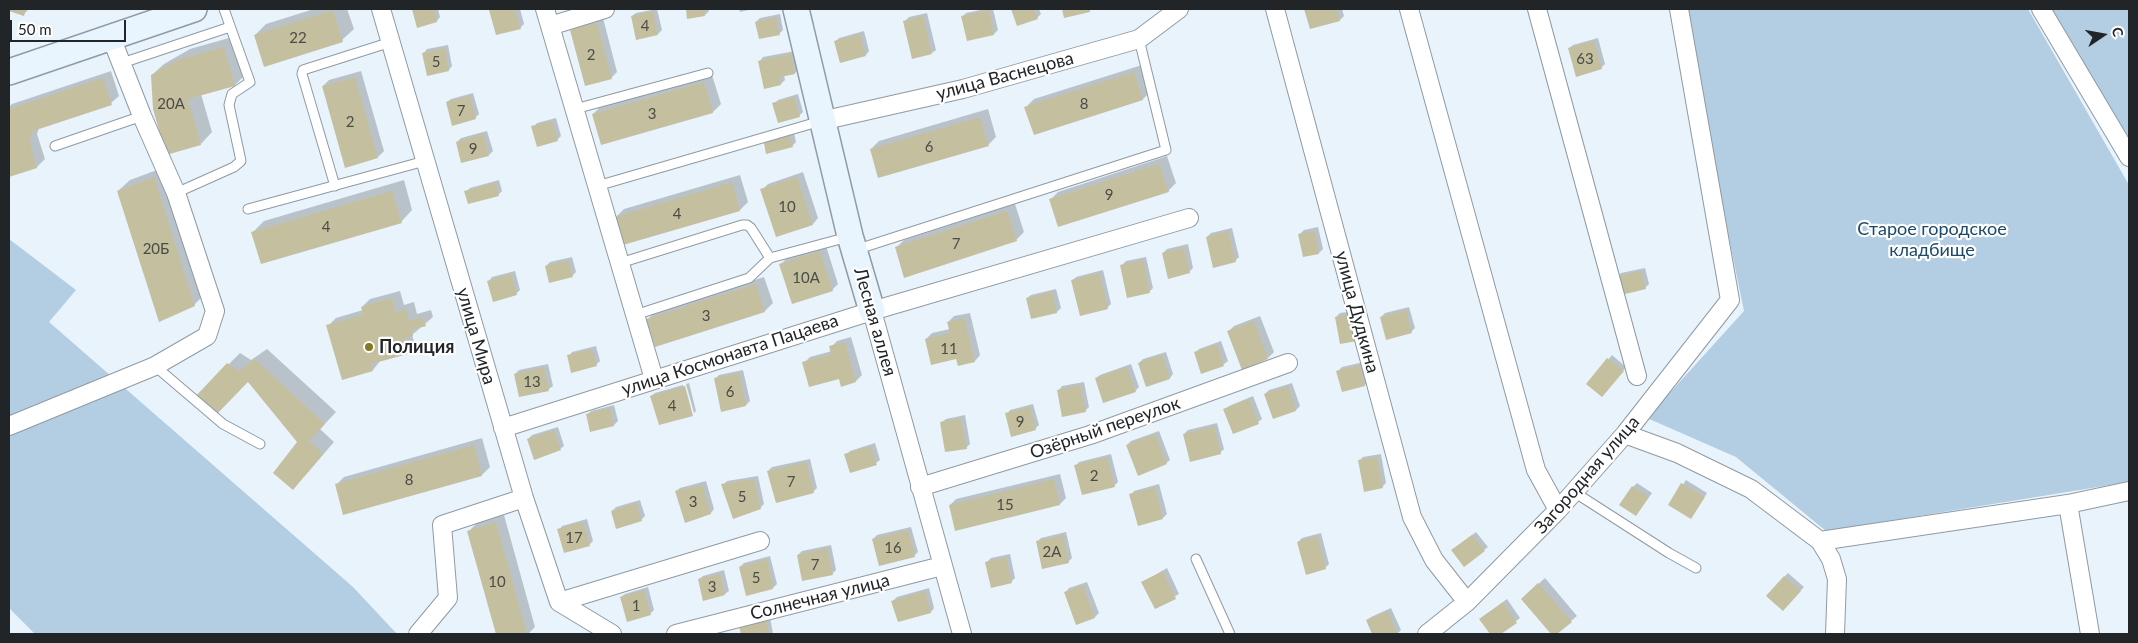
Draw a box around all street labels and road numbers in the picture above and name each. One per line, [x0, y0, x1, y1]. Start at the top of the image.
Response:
street label: улица Васнецова [934, 47, 1076, 105]
street label: улица Дудкина [1330, 249, 1384, 375]
street label: Лесная аллея [849, 265, 901, 379]
street label: улица Мира [452, 285, 500, 387]
street label: улица Космонавта Пацаева [619, 310, 841, 400]
street label: Озёрный переулок [1027, 392, 1183, 464]
street label: Загородная улица [1530, 412, 1644, 538]
street label: Солнечная улица [748, 569, 892, 625]

